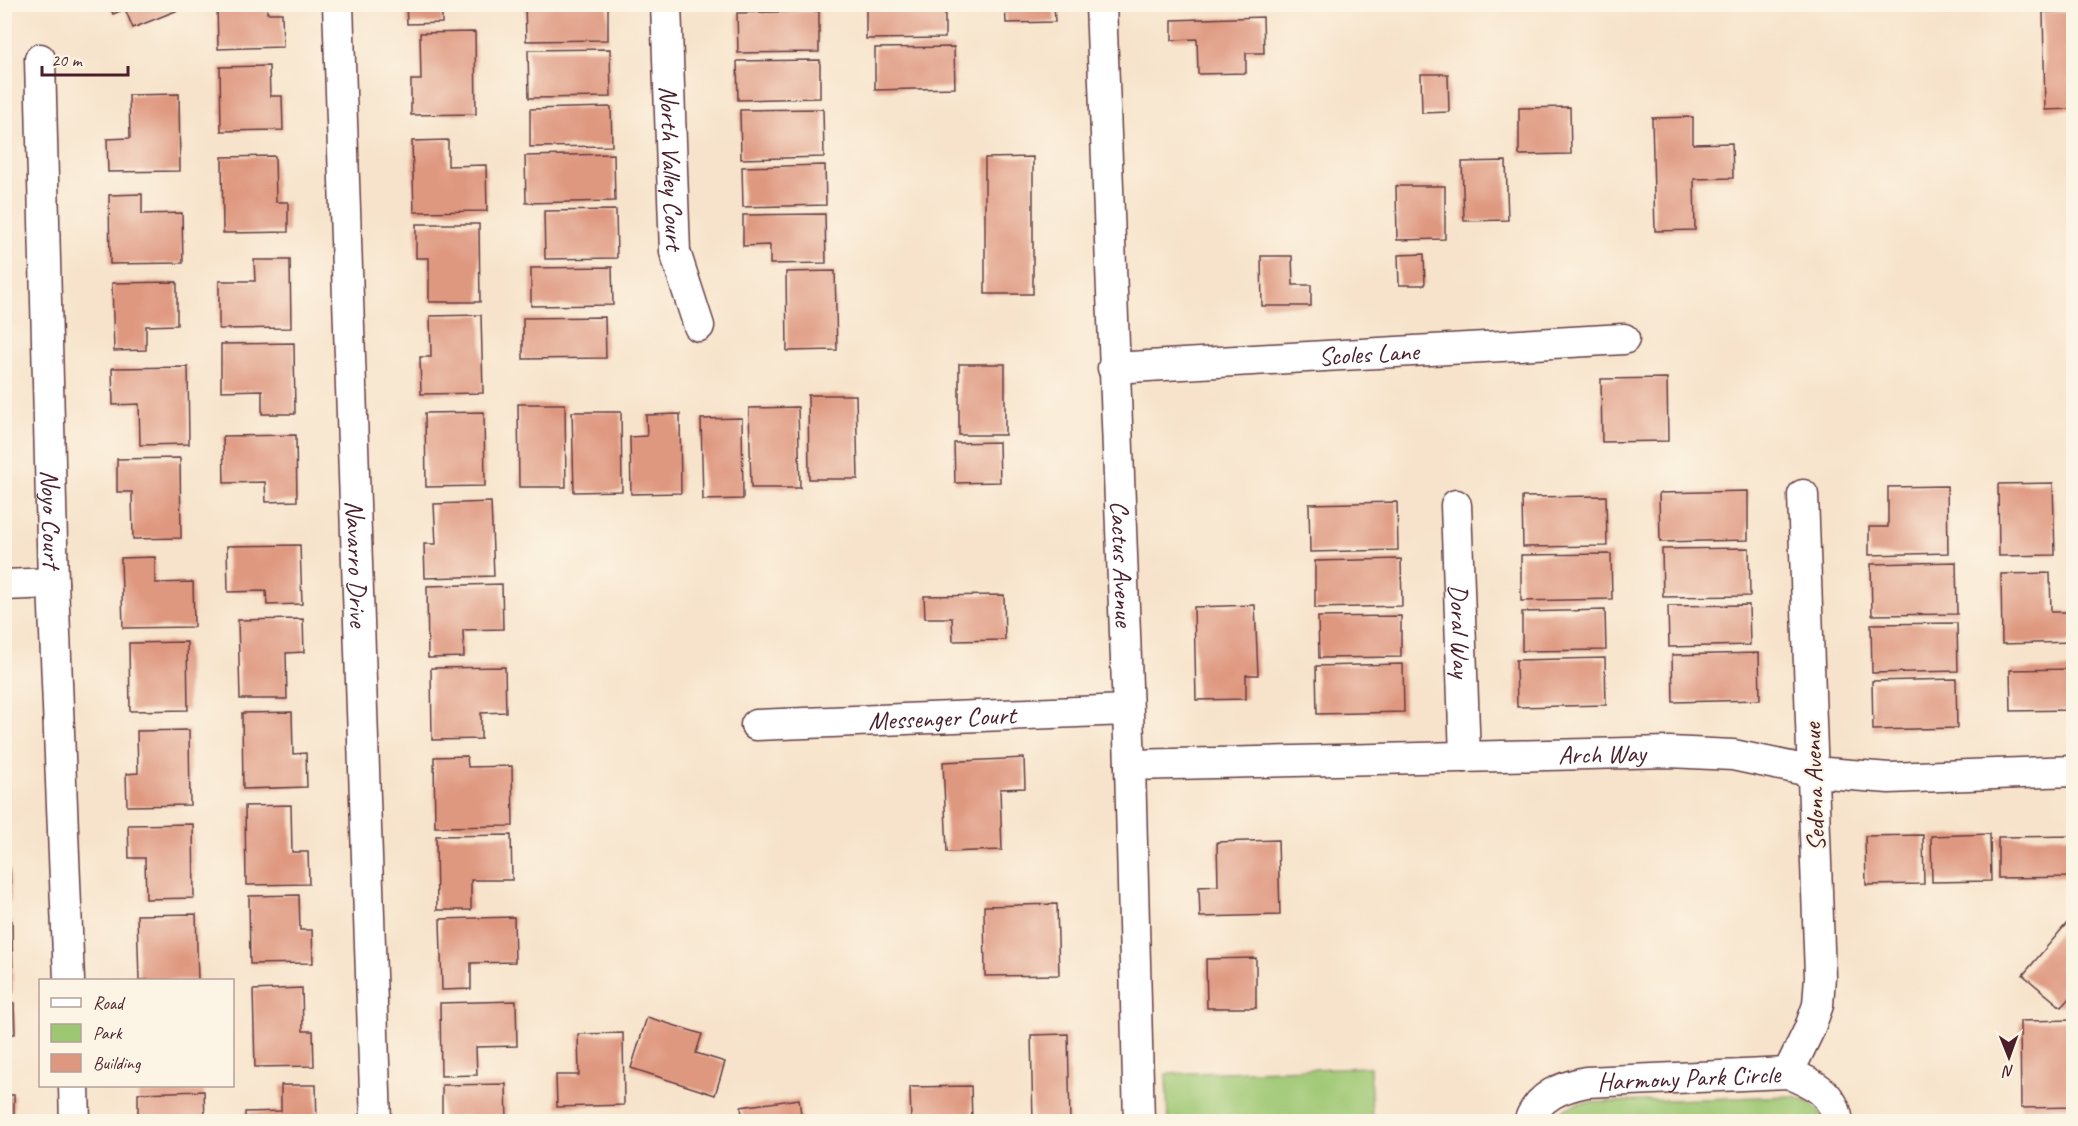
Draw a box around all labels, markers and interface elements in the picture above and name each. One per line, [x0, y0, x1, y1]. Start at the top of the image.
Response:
scale bar [42, 39, 128, 77]
text: 20 m [51, 49, 84, 71]
street label: North Valley Court [652, 85, 692, 253]
street label: Scoles Lane [1317, 334, 1422, 373]
street label: Noyo Court [34, 469, 69, 572]
street label: Navarro Drive [338, 500, 376, 629]
street label: Cactus Avenue [1103, 500, 1141, 629]
street label: Doral Way [1442, 584, 1479, 680]
street label: Messenger Court [867, 698, 1019, 737]
street label: Sedona Avenue [1795, 721, 1833, 852]
street label: Arch Way [1558, 736, 1648, 771]
legend [39, 979, 234, 1087]
text: Road [93, 992, 126, 1014]
text: Park [93, 1022, 123, 1044]
north arrow [1979, 1027, 2039, 1087]
text: Building [93, 1052, 142, 1074]
street label: Harmony Park Circle [1596, 1057, 1782, 1098]
text: N [2001, 1061, 2014, 1081]

